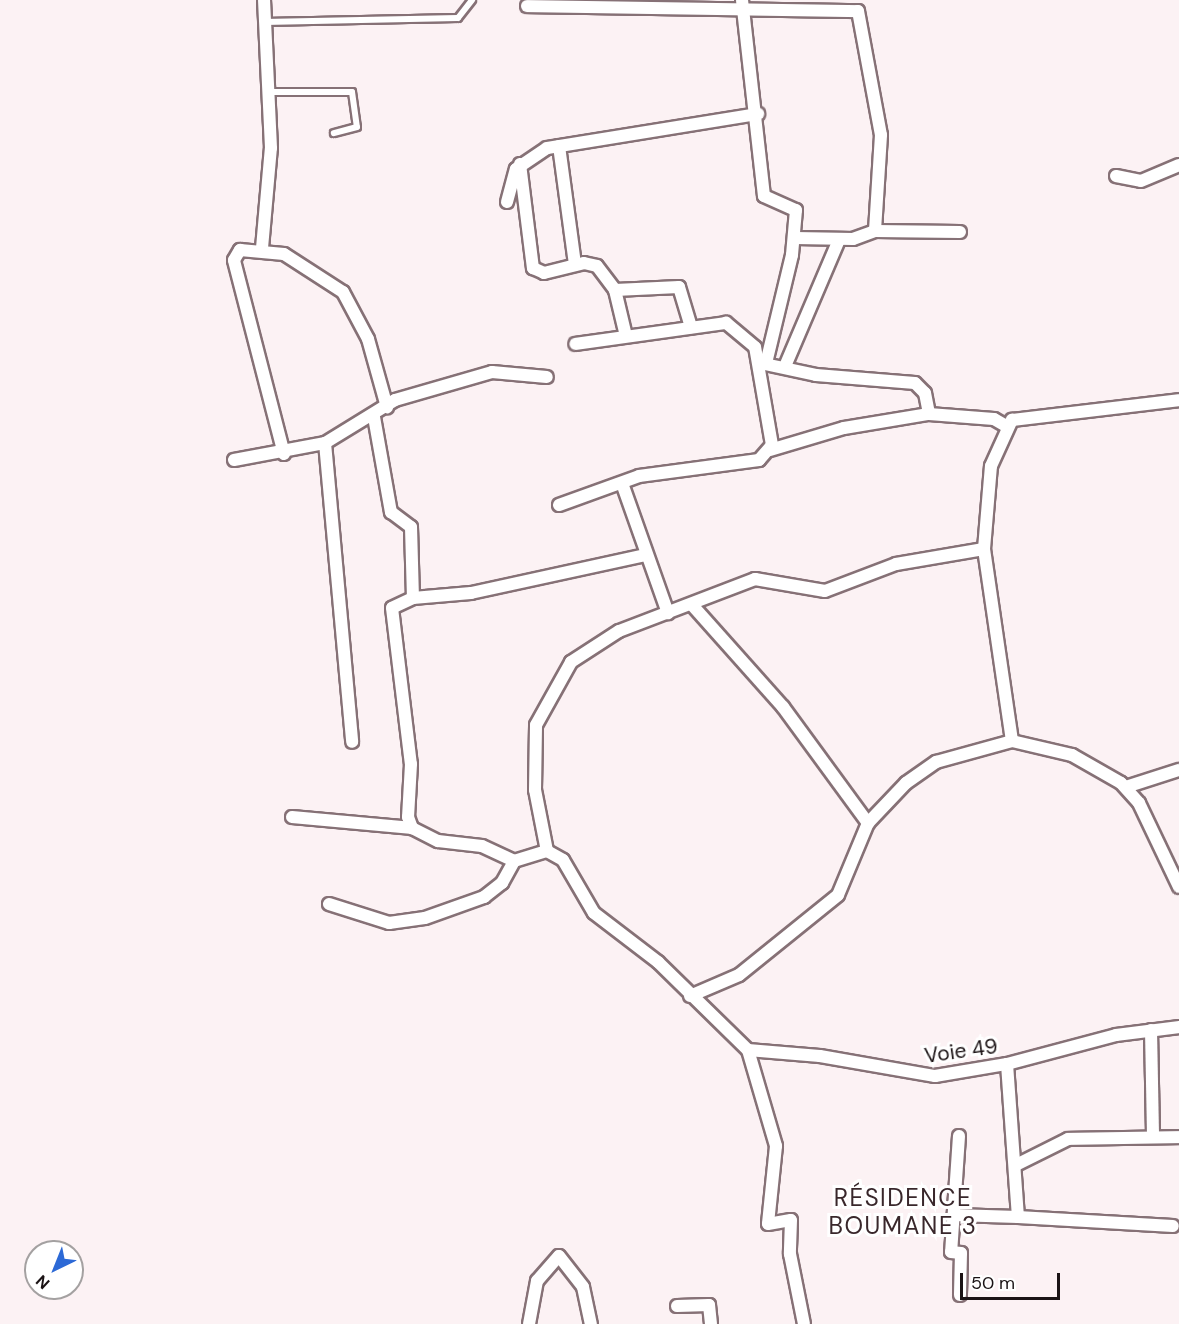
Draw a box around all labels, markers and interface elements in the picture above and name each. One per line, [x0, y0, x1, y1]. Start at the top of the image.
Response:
street label: Voie 49 [923, 1033, 999, 1069]
district label: RÉSIDENCE BOUMANE 3 [828, 1184, 978, 1240]
north arrow [24, 1240, 84, 1300]
scale bar [963, 1261, 1064, 1299]
text: N [31, 1270, 54, 1294]
text: 50 m [971, 1271, 1015, 1295]

